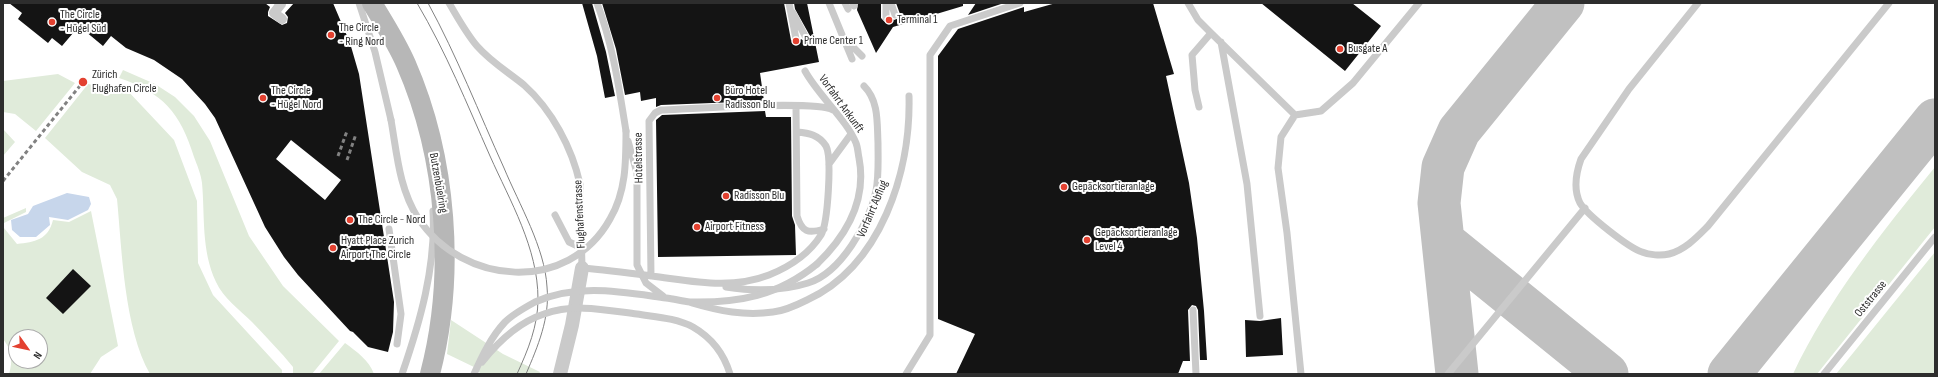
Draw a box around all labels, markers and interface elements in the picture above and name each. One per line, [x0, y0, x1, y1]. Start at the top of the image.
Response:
place label: The Circle - Hügel Süd [60, 8, 106, 36]
place label: Terminal 1 [897, 13, 937, 27]
marker: Terminal 1 [884, 15, 894, 25]
marker: The Circle - Hügel Süd [47, 17, 57, 27]
place label: The Circle - Ring Nord [339, 21, 384, 49]
marker: The Circle - Ring Nord [326, 30, 336, 40]
place label: Prime Center 1 [804, 34, 863, 48]
marker: Prime Center 1 [791, 36, 801, 46]
place label: Busgate A [1348, 42, 1387, 56]
marker: Busgate A [1335, 44, 1345, 54]
place label: Zürich Flughafen Circle [92, 68, 157, 96]
street label: Vorfahrt Ankunft [815, 72, 867, 136]
marker: Zürich Flughafen Circle [77, 76, 89, 88]
place label: The Circle - Hügel Nord [271, 84, 321, 112]
place label: Büro Hotel Radisson Blu [725, 84, 775, 112]
marker: The Circle - Hügel Nord [258, 93, 268, 103]
marker: Büro Hotel Radisson Blu [712, 93, 722, 103]
street label: Hotelstrasse [631, 132, 647, 184]
street label: Butzenbüelring [426, 152, 450, 214]
street label: Vorfahrt Abflug [854, 178, 892, 240]
street label: Flughafenstrasse [571, 179, 589, 249]
place label: Gepäcksortieranlage [1072, 180, 1155, 194]
marker: Gepäcksortieranlage [1059, 182, 1069, 192]
place label: Radisson Blu [734, 189, 784, 203]
marker: Radisson Blu [721, 191, 731, 201]
place label: The Circle - Nord [358, 213, 425, 227]
marker: The Circle - Nord [345, 215, 355, 225]
place label: Airport Fitness [705, 220, 764, 234]
marker: Airport Fitness [692, 222, 702, 232]
place label: Gepäcksortieranlage Level 4 [1095, 226, 1178, 254]
place label: Hyatt Place Zurich Airport The Circle [341, 234, 414, 262]
marker: Gepäcksortieranlage Level 4 [1082, 235, 1092, 245]
marker: Hyatt Place Zurich Airport The Circle [328, 243, 338, 253]
street label: Oststrasse [1852, 278, 1890, 320]
north arrow [8, 329, 48, 369]
text: N [31, 349, 45, 361]

